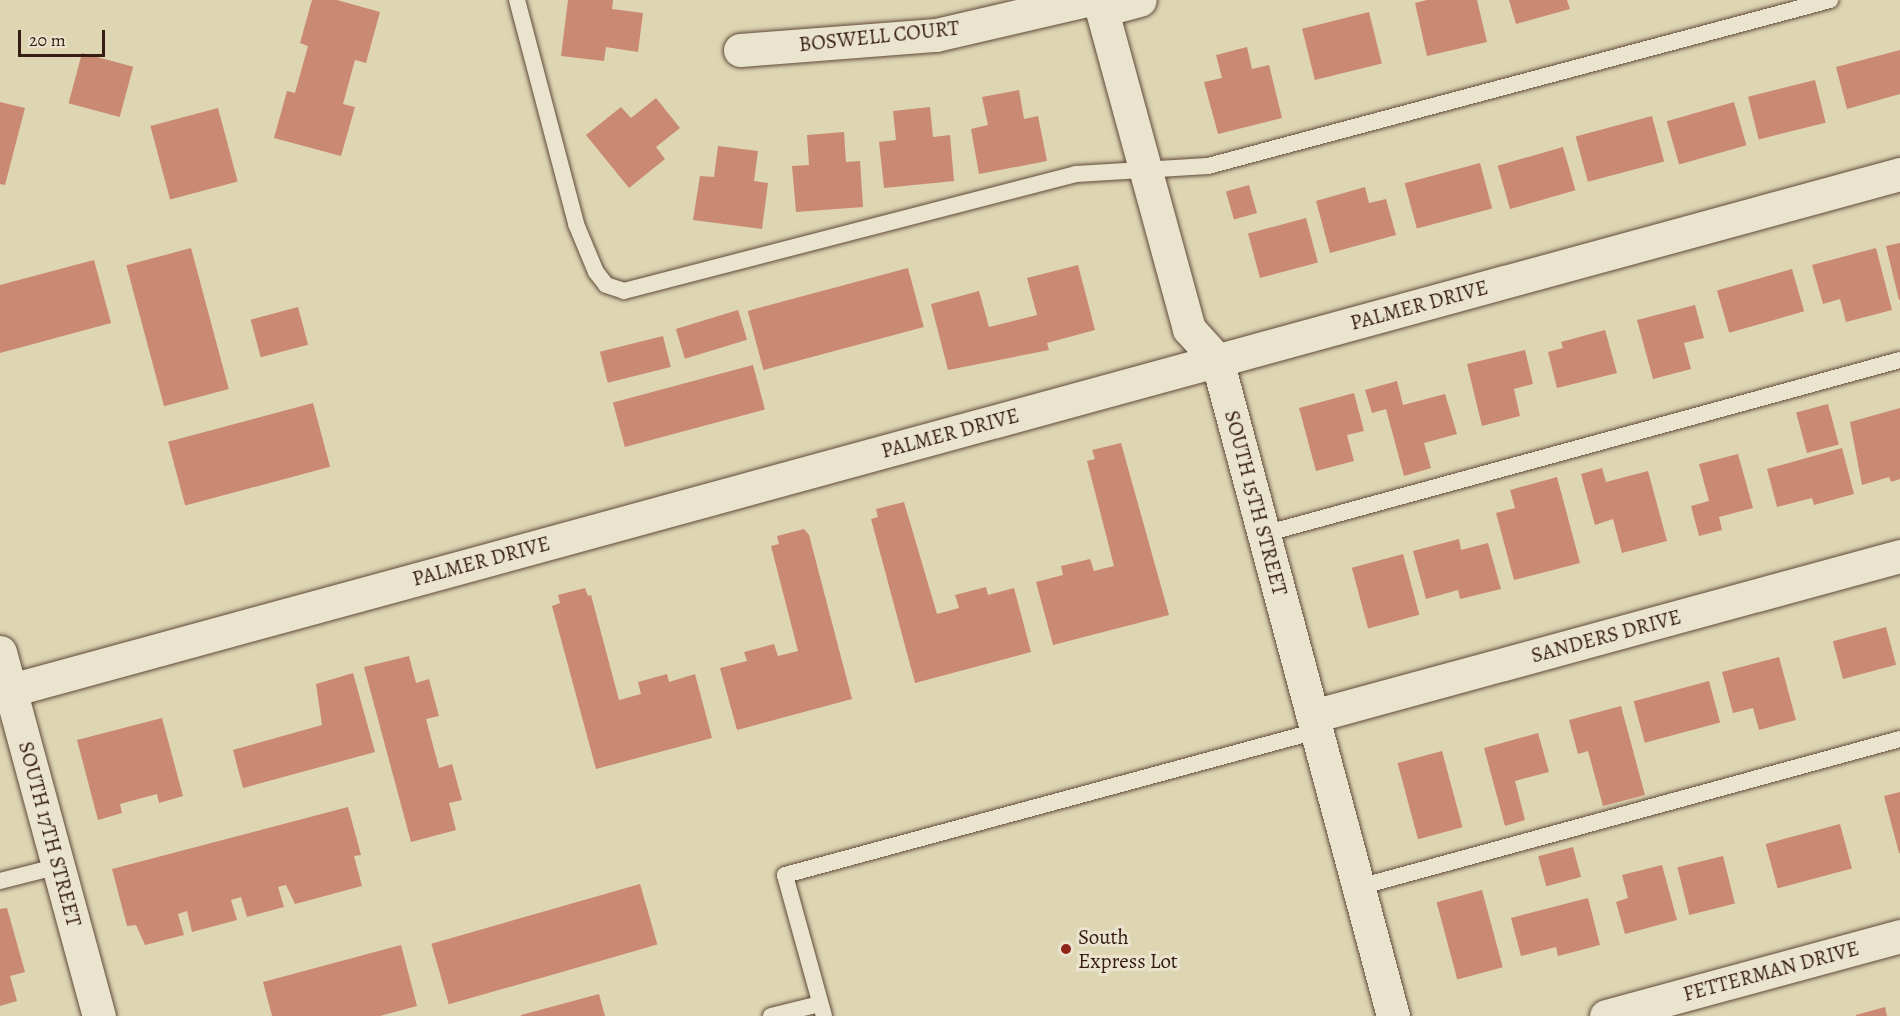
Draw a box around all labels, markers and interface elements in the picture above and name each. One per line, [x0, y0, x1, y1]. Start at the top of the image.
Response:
street label: BOSWELL COURT [798, 15, 960, 57]
scale bar [21, 18, 108, 56]
text: 20 m [29, 28, 66, 52]
street label: PALMER DRIVE [1347, 275, 1491, 335]
street label: PALMER DRIVE [878, 403, 1022, 463]
street label: SOUTH 15TH STREET [1219, 408, 1293, 598]
street label: PALMER DRIVE [409, 531, 553, 591]
street label: SANDERS DRIVE [1528, 604, 1684, 668]
street label: SOUTH 17TH STREET [13, 739, 87, 929]
place label: South Express Lot [1078, 924, 1178, 974]
street label: FETTERMAN DRIVE [1680, 935, 1862, 1007]
marker: South Express Lot [1059, 942, 1073, 956]

